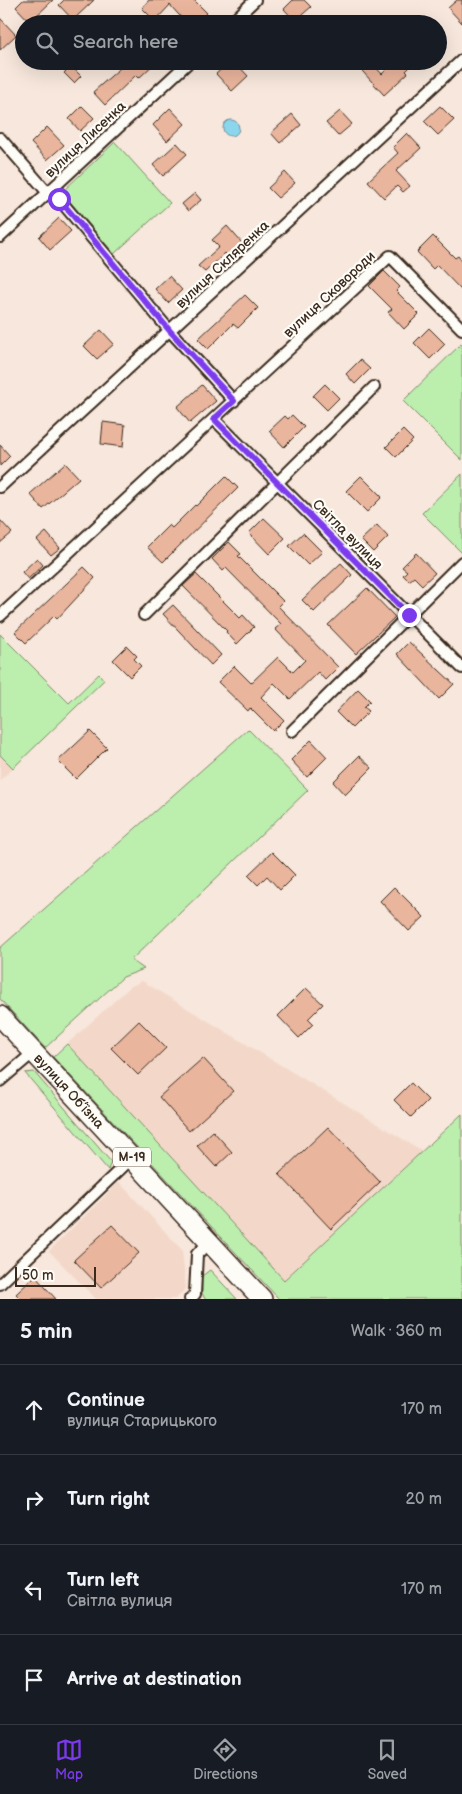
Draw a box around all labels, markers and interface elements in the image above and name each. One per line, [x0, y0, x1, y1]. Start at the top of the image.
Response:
search box [15, 15, 447, 70]
icon: search [33, 29, 61, 57]
text: Search here [73, 31, 178, 54]
street label: вулиця Лисенка [41, 97, 130, 181]
route start [48, 188, 71, 211]
street label: вулиця Скляренка [172, 216, 273, 312]
street label: вулиця Сковороди [280, 248, 379, 341]
street label: Світла вулиця [309, 496, 386, 573]
route end [398, 604, 421, 627]
street label: вулиця Об’їзна [30, 1050, 108, 1133]
road number: М-19 [113, 1148, 151, 1166]
scale bar [15, 1264, 96, 1287]
text: 50 m [22, 1267, 54, 1284]
text: 5 min [20, 1319, 73, 1344]
text: Walk · 360 m [351, 1322, 442, 1341]
text: Continue [67, 1389, 145, 1412]
icon: ahead [20, 1396, 48, 1424]
text: 170 m [401, 1400, 442, 1419]
text: вулиця Старицького [67, 1412, 217, 1431]
icon: right [20, 1486, 48, 1514]
text: Turn right [67, 1488, 150, 1511]
text: 20 m [406, 1490, 442, 1509]
text: Turn left [67, 1569, 139, 1592]
icon: left [20, 1576, 48, 1604]
text: 170 m [401, 1580, 442, 1599]
text: Світла вулиця [67, 1592, 173, 1611]
icon: arrive [20, 1666, 48, 1694]
text: Arrive at destination [67, 1668, 242, 1691]
tab: Map [55, 1736, 83, 1783]
tab: Directions [193, 1736, 258, 1783]
tab: Saved [368, 1736, 407, 1783]

